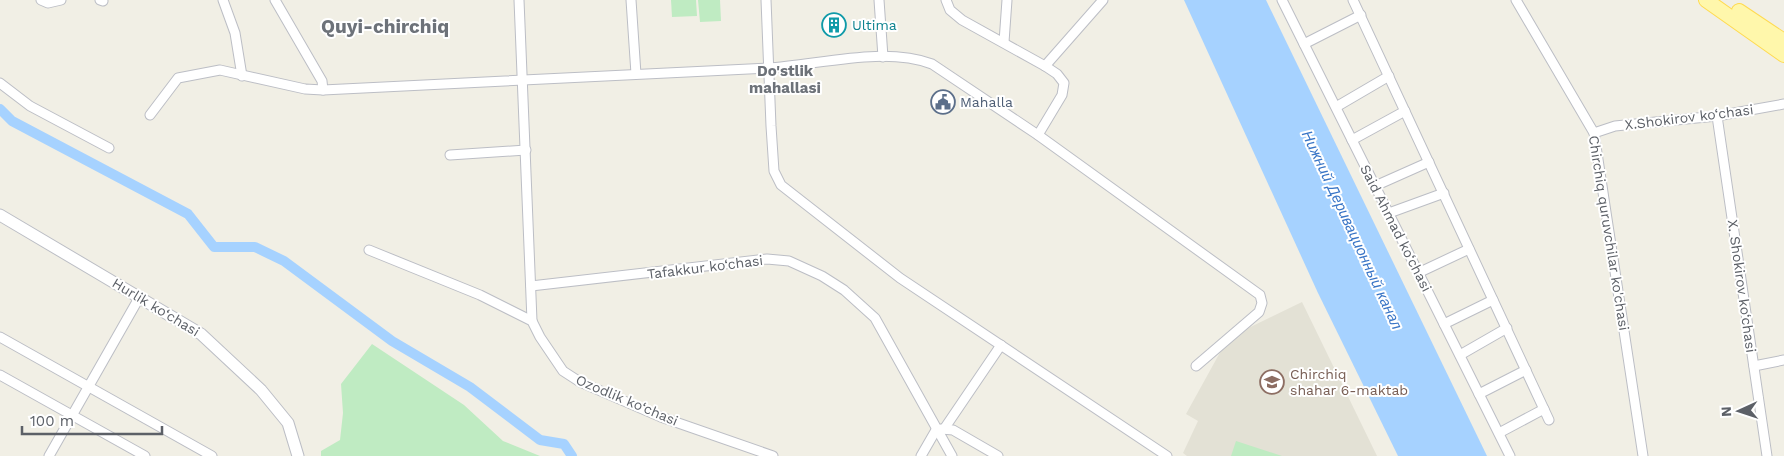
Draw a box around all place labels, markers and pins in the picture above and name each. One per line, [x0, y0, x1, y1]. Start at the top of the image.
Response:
building icon: Ultima [821, 12, 847, 38]
place label: Ultima [852, 17, 897, 33]
public building icon: Mahalla [930, 89, 956, 115]
place label: Mahalla [960, 94, 1013, 110]
place label: Chirchiq shahar 6-maktab [1290, 366, 1408, 398]
school or university icon: Chirchiq shahar 6-maktab [1259, 369, 1285, 395]

